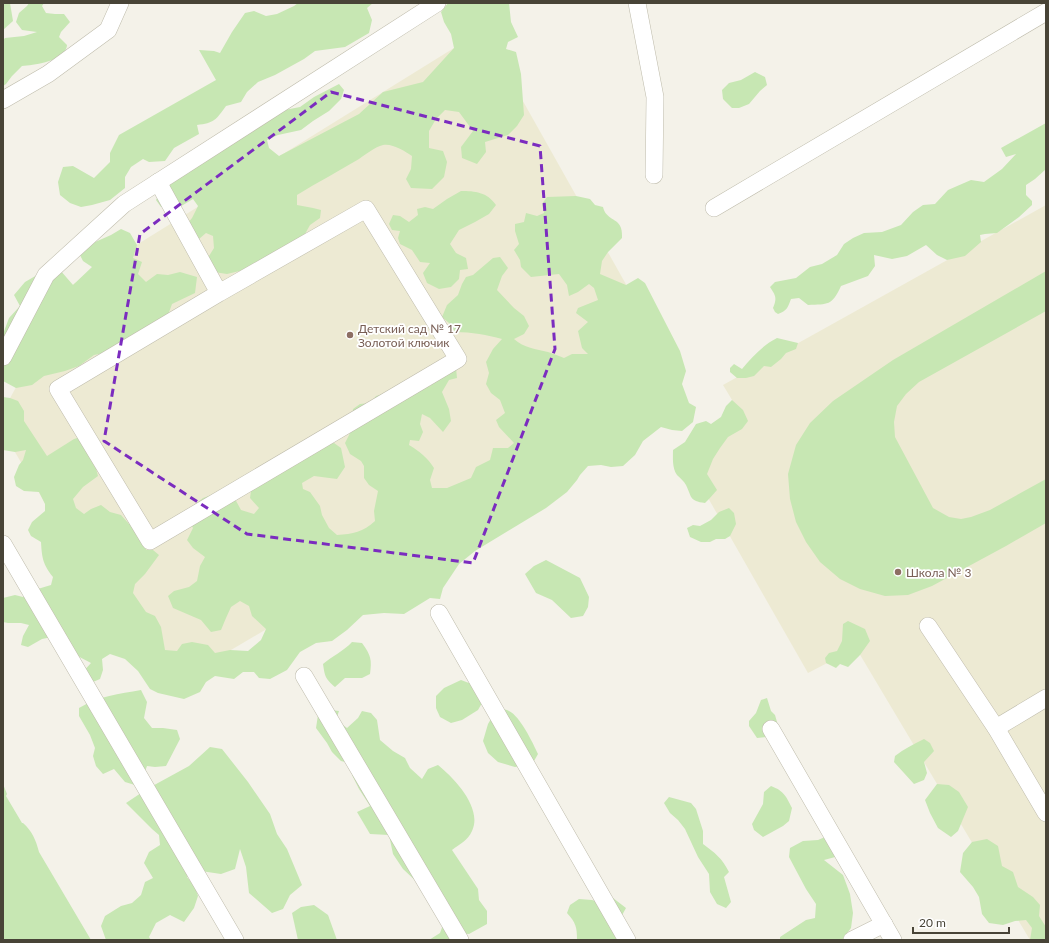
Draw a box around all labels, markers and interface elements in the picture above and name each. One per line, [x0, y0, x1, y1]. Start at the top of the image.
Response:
place label: Детский сад № 17 Золотой ключик [358, 321, 461, 350]
marker: Детский сад № 17 Золотой ключик [345, 330, 355, 340]
place label: Школа № 3 [906, 565, 971, 580]
marker: Школа № 3 [893, 567, 903, 577]
scale bar [913, 909, 1009, 935]
text: 20 m [919, 915, 946, 930]

